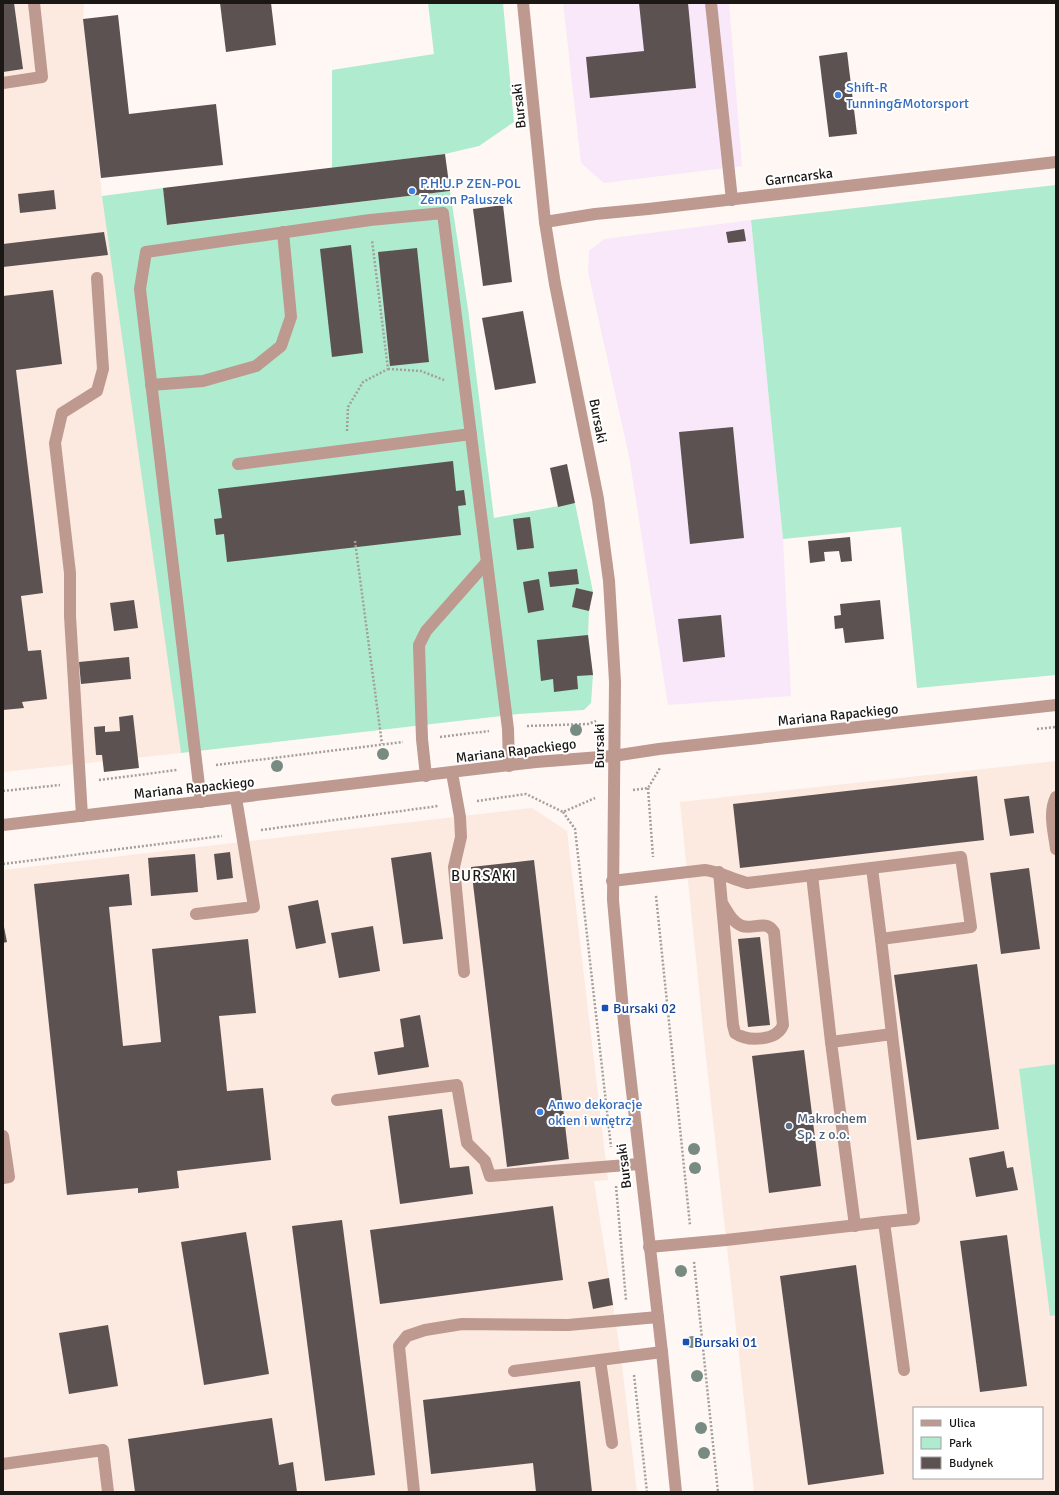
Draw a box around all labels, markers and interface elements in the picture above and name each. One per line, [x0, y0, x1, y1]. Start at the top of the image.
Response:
place label: Shift-R Tunning&Motorsport [846, 79, 969, 112]
street label: Bursaki [508, 83, 530, 129]
marker: Shift-R Tunning&Motorsport [833, 90, 843, 100]
street label: Garncarska [764, 164, 834, 190]
place label: P.H.U.P ZEN-POL Zenon Paluszek [420, 175, 521, 208]
marker: P.H.U.P ZEN-POL Zenon Paluszek [407, 186, 417, 196]
street label: Bursaki [585, 397, 611, 445]
street label: Mariana Rapackiego [777, 700, 899, 730]
street label: Bursaki [591, 723, 608, 769]
street label: Mariana Rapackiego [455, 735, 577, 767]
street label: Mariana Rapackiego [133, 773, 255, 803]
district label: BURSAKI [451, 867, 517, 885]
place label: Bursaki 02 [613, 1000, 676, 1017]
marker: Bursaki 02 [600, 1003, 610, 1013]
place label: Anwo dekoracje okien i wnętrz [548, 1096, 642, 1129]
marker: Anwo dekoracje okien i wnętrz [535, 1107, 545, 1117]
place label: Makrochem Sp. z o.o. [797, 1110, 867, 1143]
marker: Makrochem Sp. z o.o. [784, 1121, 794, 1131]
street label: Bursaki [613, 1143, 635, 1189]
place label: Bursaki 01 [694, 1334, 757, 1351]
marker: Bursaki 01 [681, 1337, 691, 1347]
legend [913, 1407, 1043, 1479]
text: Ulica [949, 1416, 976, 1431]
text: Park [949, 1436, 972, 1451]
text: Budynek [949, 1456, 993, 1471]

